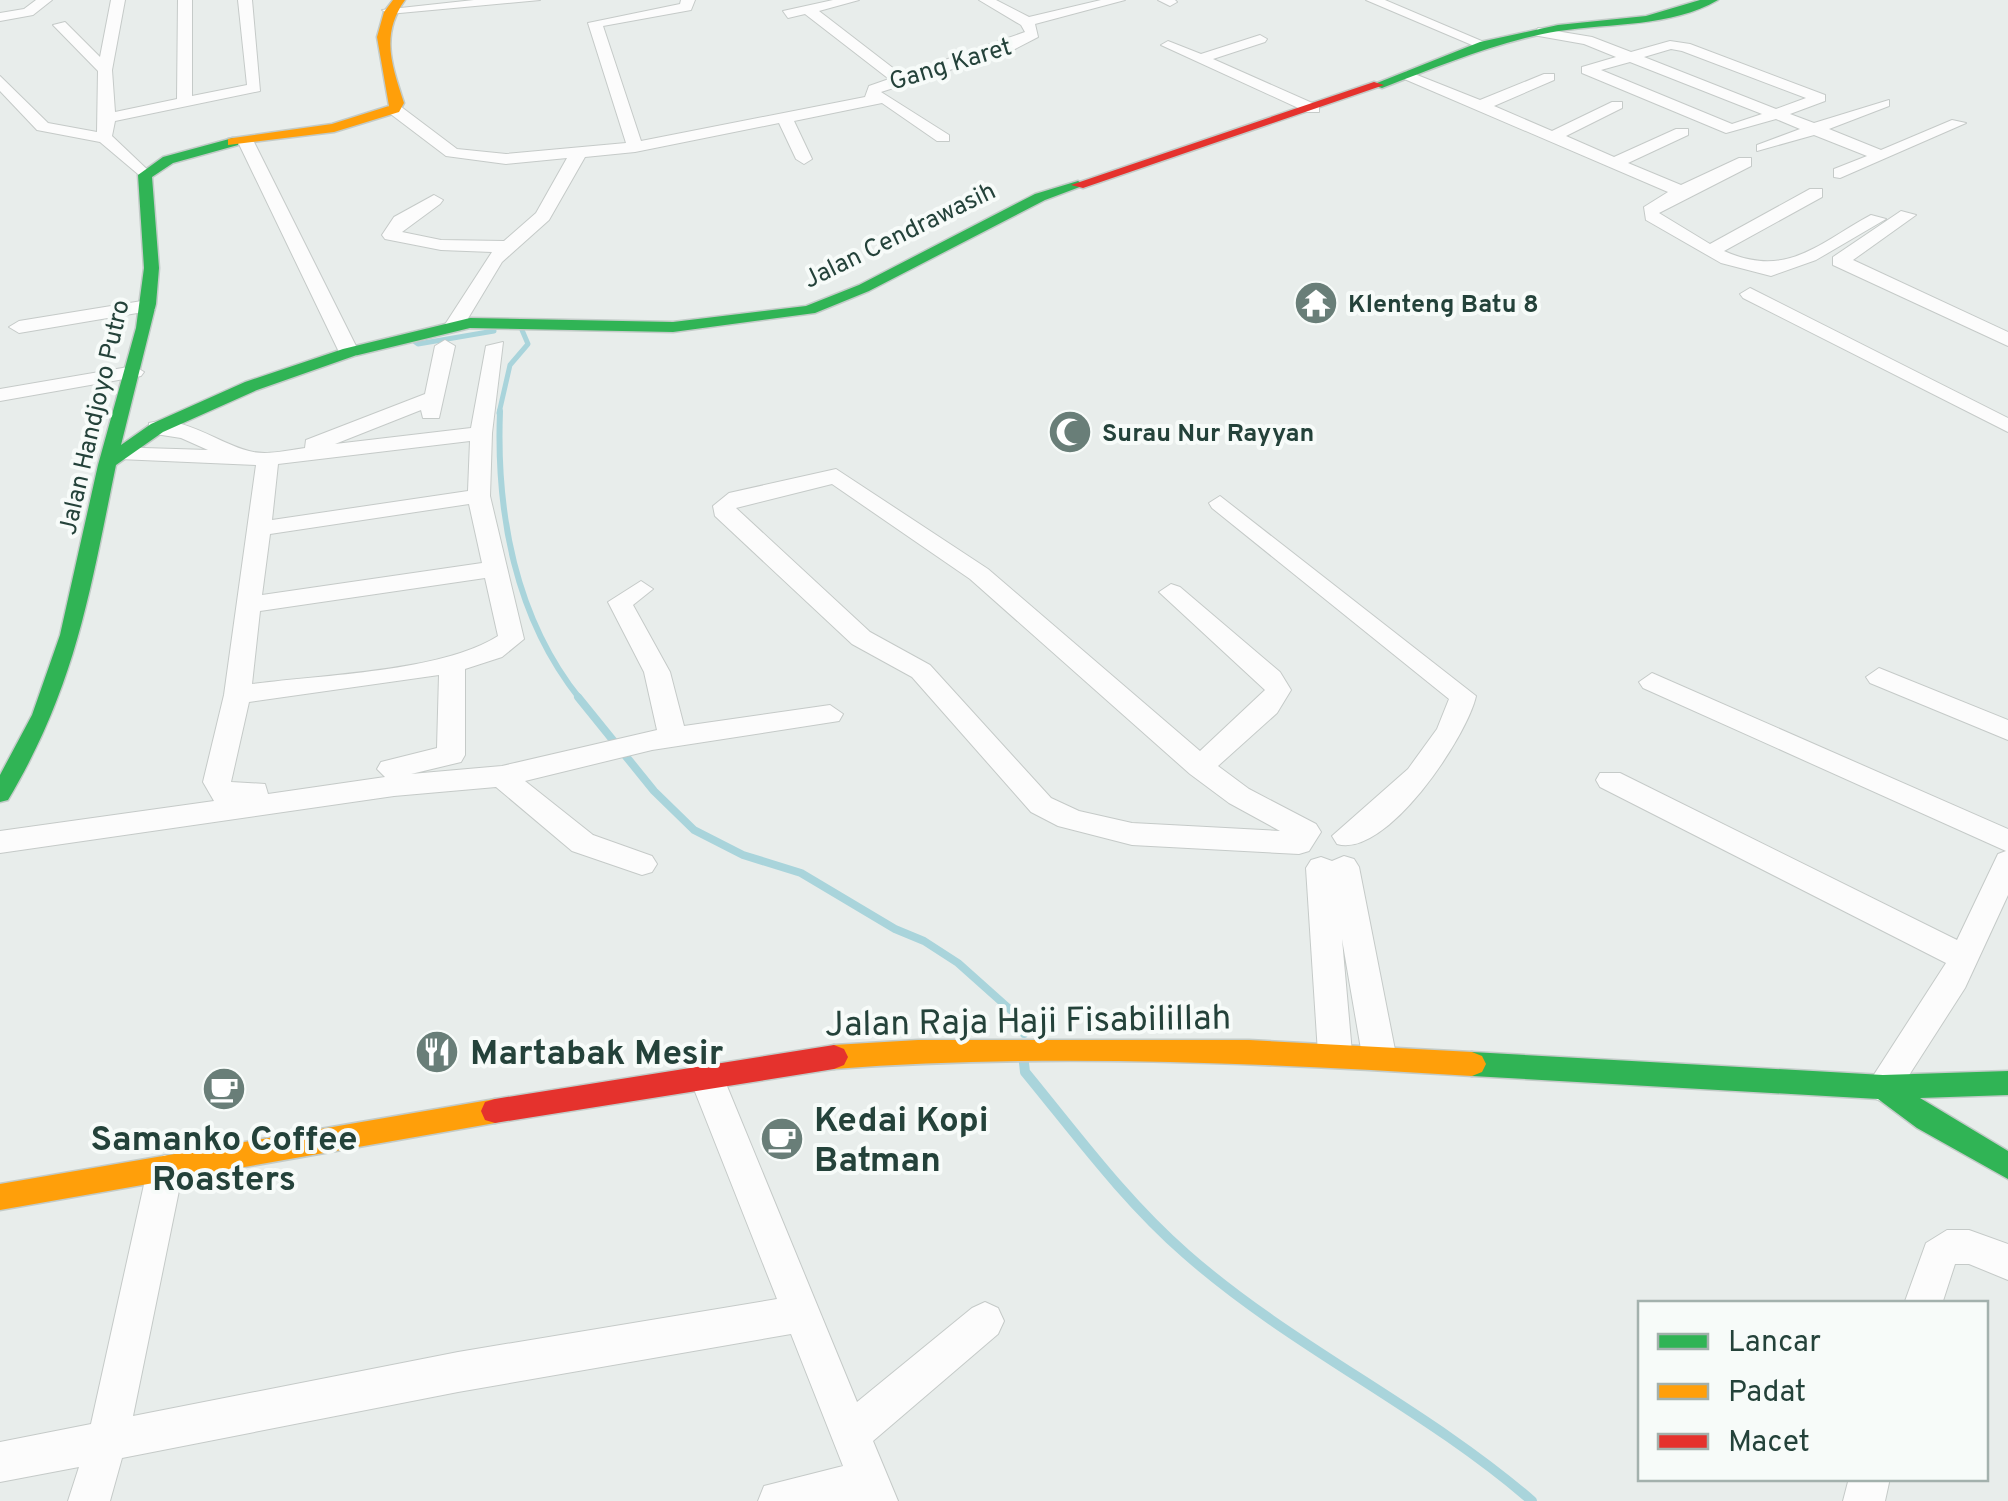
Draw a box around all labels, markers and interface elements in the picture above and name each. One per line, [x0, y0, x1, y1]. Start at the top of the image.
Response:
street label: Gang Karet [886, 32, 1016, 100]
street label: Jalan Cendrawasih [799, 176, 1002, 297]
temple icon: Klenteng Batu 8 [1293, 280, 1339, 326]
place label: Klenteng Batu 8 [1348, 290, 1539, 322]
street label: Jalan Handjoyo Putro [53, 297, 139, 538]
mosque icon: Surau Nur Rayyan [1047, 409, 1093, 455]
place label: Surau Nur Rayyan [1102, 419, 1314, 451]
street label: Jalan Raja Haji Fisabilillah [824, 997, 1232, 1049]
restaurant icon: Martabak Mesir [414, 1029, 460, 1075]
place label: Martabak Mesir [470, 1033, 724, 1077]
cafe icon: Samanko Coffee Roasters [201, 1066, 247, 1112]
place label: Kedai Kopi Batman [814, 1100, 989, 1184]
cafe icon: Kedai Kopi Batman [759, 1116, 805, 1162]
place label: Samanko Coffee Roasters [90, 1119, 358, 1203]
legend [1638, 1301, 1988, 1481]
text: Lancar [1728, 1325, 1821, 1362]
text: Padat [1728, 1375, 1806, 1412]
text: Macet [1728, 1425, 1810, 1462]

